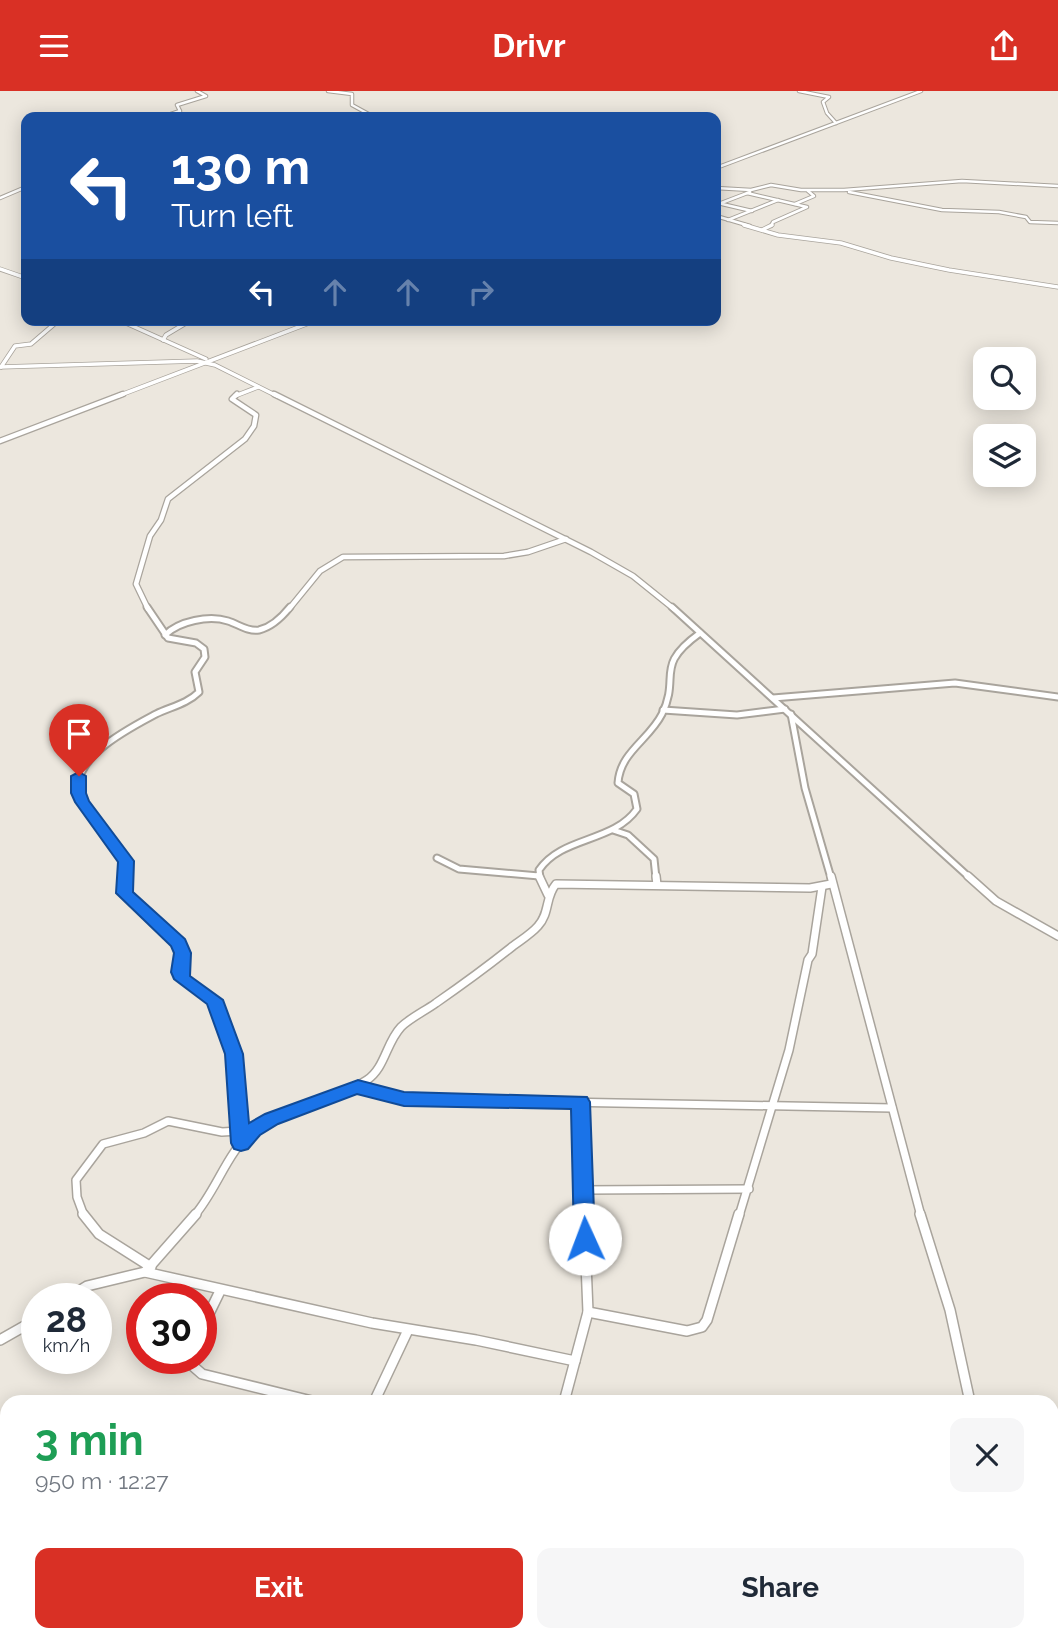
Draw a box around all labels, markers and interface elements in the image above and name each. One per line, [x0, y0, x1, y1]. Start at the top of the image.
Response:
icon: menu [35, 27, 73, 65]
text: Drivr [492, 27, 566, 64]
icon: share [985, 27, 1023, 65]
text: 130 m [171, 138, 310, 195]
icon: left [56, 140, 147, 231]
text: Turn left [171, 197, 293, 234]
icon: left [243, 273, 281, 311]
icon: ahead [316, 273, 354, 311]
icon: ahead [389, 273, 427, 311]
icon: right [462, 273, 500, 311]
map controls [973, 347, 1036, 487]
button: search [973, 347, 1036, 410]
button: layers [973, 424, 1036, 487]
pin [49, 704, 109, 776]
icon: arrive [60, 715, 98, 753]
position arrow [548, 1202, 622, 1276]
speed limit sign: 30 [126, 1283, 217, 1374]
text: 28 [46, 1299, 87, 1340]
text: km/h [43, 1335, 90, 1356]
text: 3 min [35, 1416, 144, 1465]
button: close [950, 1418, 1024, 1492]
text: 950 m · 12:27 [35, 1467, 169, 1494]
button: Exit [35, 1548, 523, 1628]
button: Share [537, 1548, 1024, 1628]

